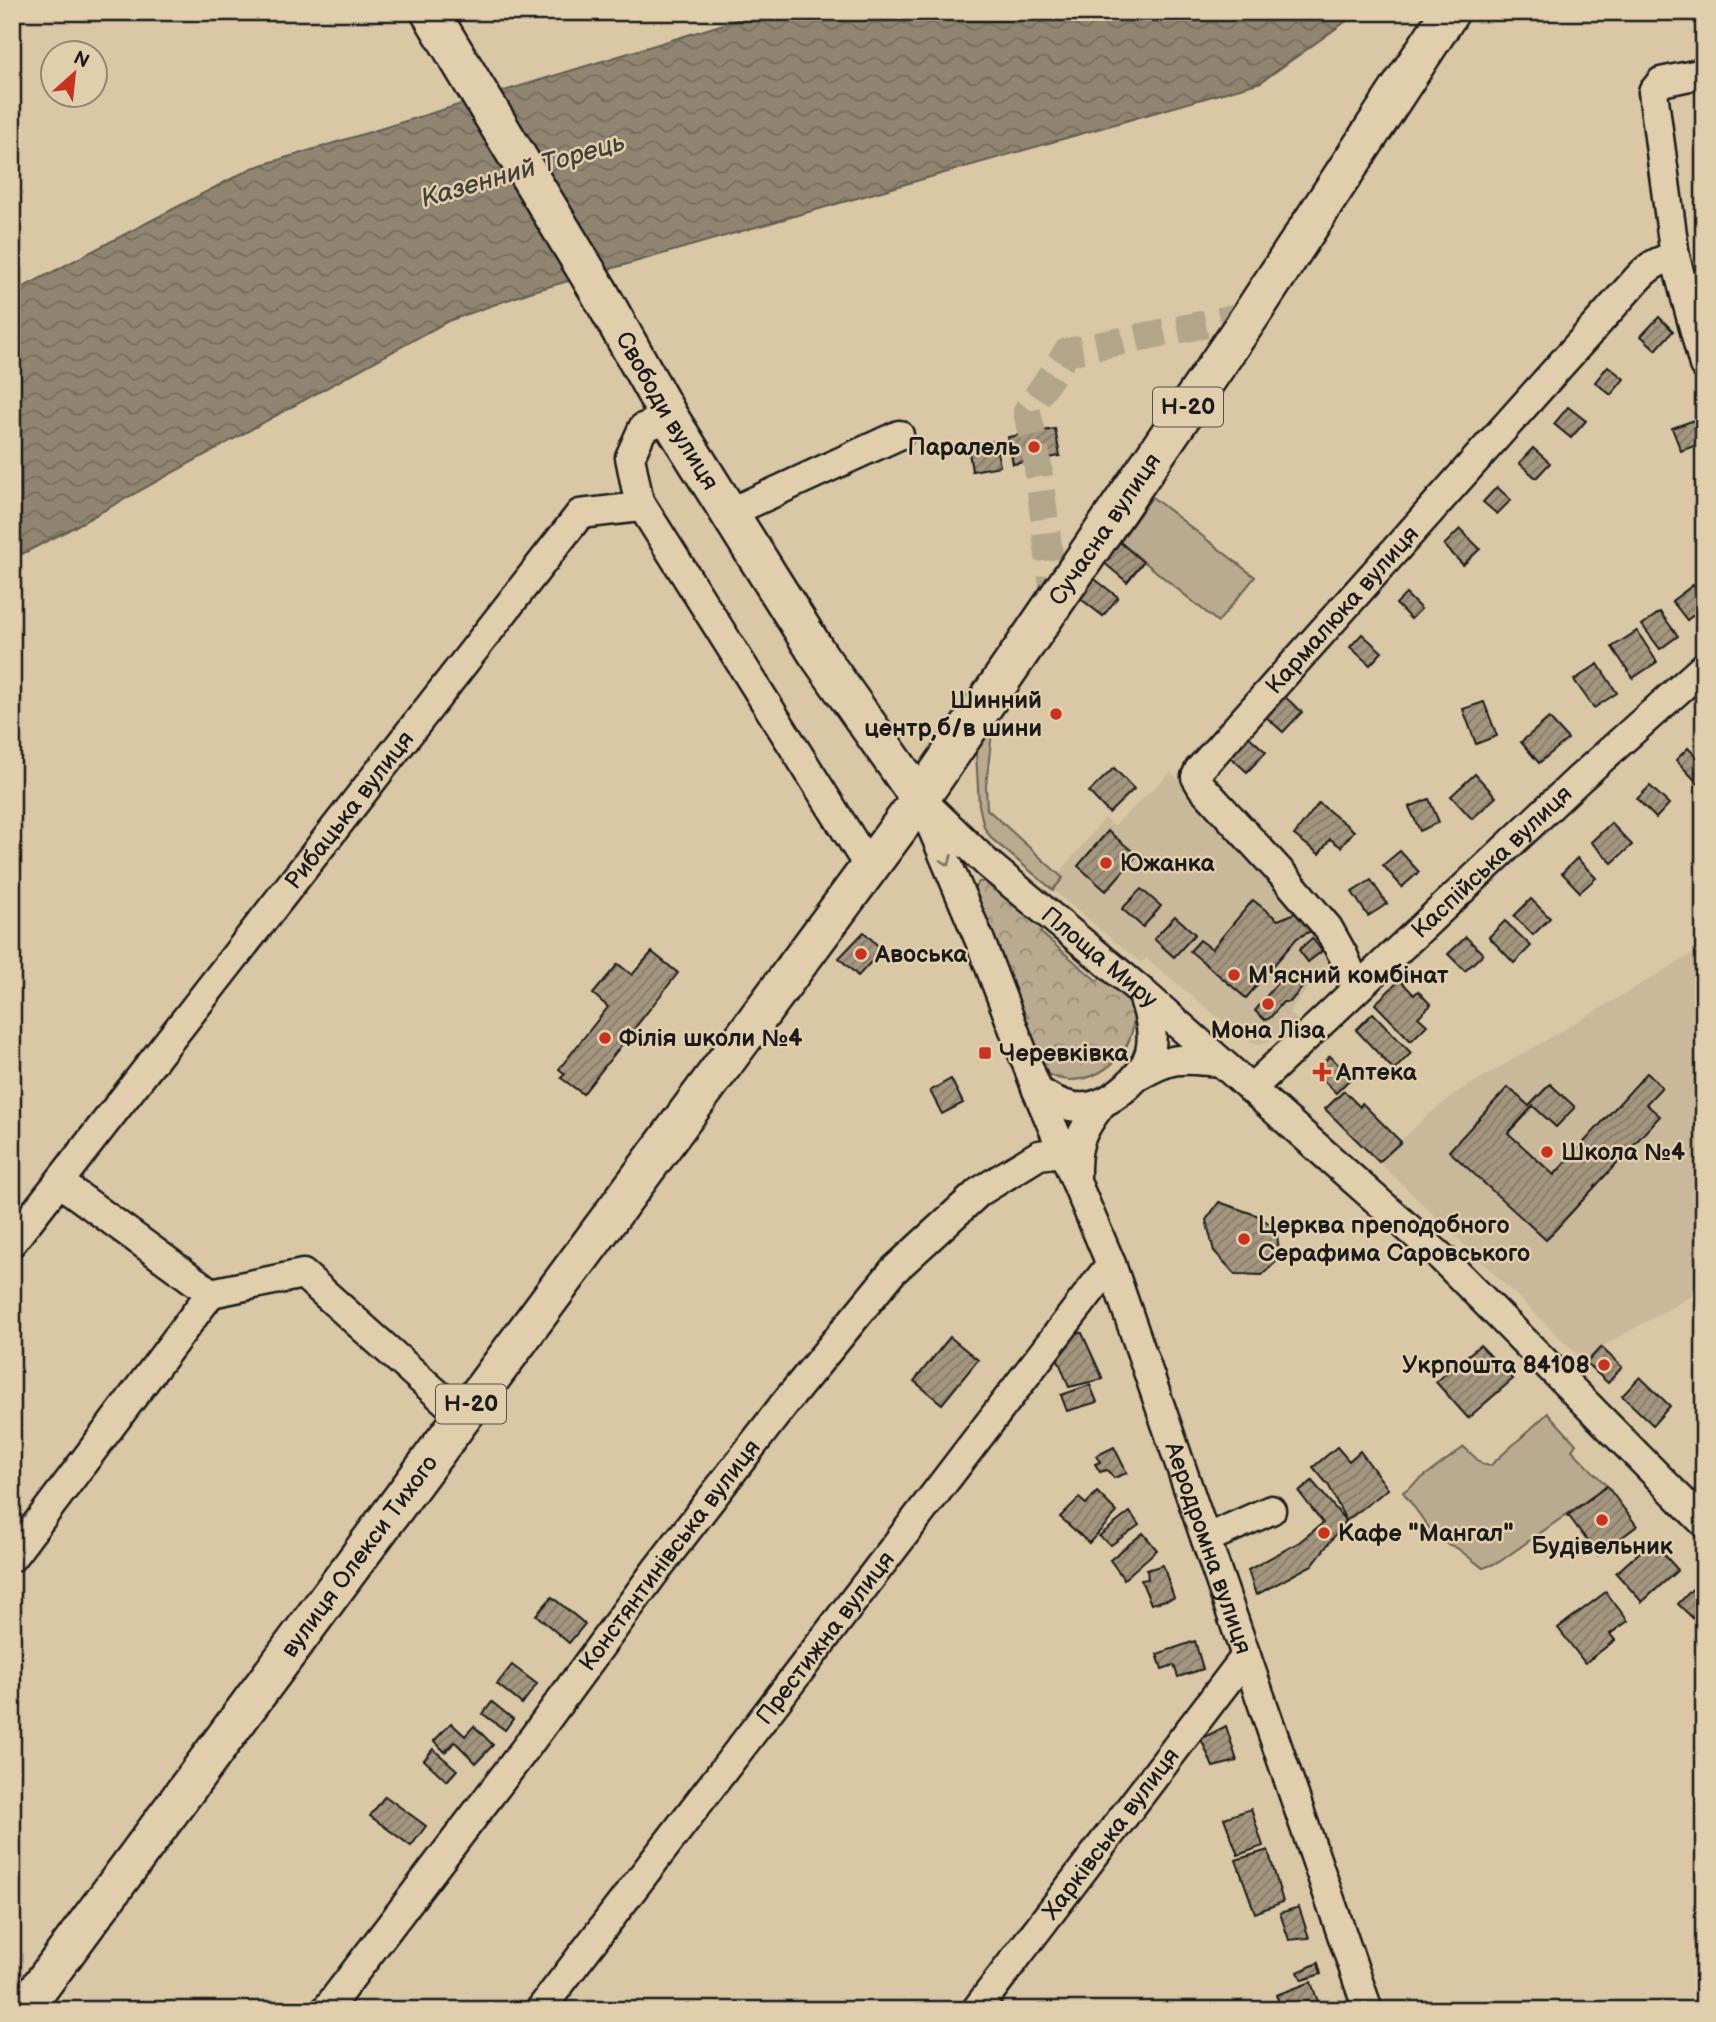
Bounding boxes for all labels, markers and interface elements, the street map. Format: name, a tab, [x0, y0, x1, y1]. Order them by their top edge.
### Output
north arrow	[38, 38, 108, 108]
text: N	[69, 47, 93, 74]
water label: Казенний Торець	[417, 127, 629, 215]
street label: Свободи вулиця	[610, 326, 725, 495]
road number: Н-20	[1153, 388, 1223, 426]
place label: Паралель	[907, 433, 1021, 462]
marker: Паралель	[1026, 439, 1042, 455]
street label: Сучасна вулиця	[1042, 447, 1167, 611]
street label: Кармалюка вулиця	[1259, 519, 1425, 700]
place label: Шинний центр,б/в шини	[864, 686, 1042, 743]
marker: Шинний центр,б/в шини	[1048, 706, 1064, 722]
street label: Рибацька вулиця	[278, 725, 420, 895]
street label: Каспійська вулиця	[1405, 779, 1578, 944]
place label: Южанка	[1120, 849, 1215, 878]
one-way arrow	[939, 854, 953, 866]
marker: Южанка	[1098, 855, 1114, 871]
street label: Площа Миру	[1036, 900, 1164, 1014]
place label: Авоська	[874, 940, 968, 969]
marker: Авоська	[853, 946, 869, 962]
place label: М'ясний комбінат	[1248, 961, 1449, 990]
marker: М'ясний комбінат	[1226, 967, 1242, 983]
marker: Мона Ліза	[1260, 996, 1276, 1012]
place label: Мона Ліза	[1211, 1016, 1326, 1045]
place label: Філія школи №4	[619, 1024, 802, 1053]
marker: Філія школи №4	[597, 1030, 613, 1046]
place label: Черевківка	[999, 1039, 1129, 1068]
marker: Черевківка	[977, 1045, 993, 1061]
place label: Аптека	[1335, 1058, 1418, 1087]
marker: Аптека	[1314, 1064, 1330, 1080]
place label: Школа №4	[1561, 1138, 1685, 1167]
marker: Школа №4	[1539, 1144, 1555, 1160]
place label: Церква преподобного Серафима Саровського	[1258, 1211, 1530, 1268]
marker: Церква преподобного Серафима Саровського	[1236, 1231, 1252, 1247]
place label: Укрпошта 84108	[1402, 1351, 1590, 1380]
marker: Укрпошта 84108	[1596, 1357, 1612, 1373]
road number: Н-20	[436, 1385, 506, 1424]
street label: Констянтинівська вулиця	[573, 1433, 766, 1677]
street label: Аеродромна вулиця	[1159, 1437, 1259, 1658]
street label: вулиця Олекси Тихого	[275, 1449, 444, 1663]
marker: Будівельник	[1594, 1512, 1610, 1528]
place label: Кафе "Мангал"	[1338, 1519, 1514, 1548]
marker: Кафе "Мангал"	[1316, 1525, 1332, 1541]
place label: Будівельник	[1531, 1532, 1674, 1561]
street label: Престижна вулиця	[750, 1545, 901, 1730]
street label: Харківська вулиця	[1036, 1742, 1185, 1925]

